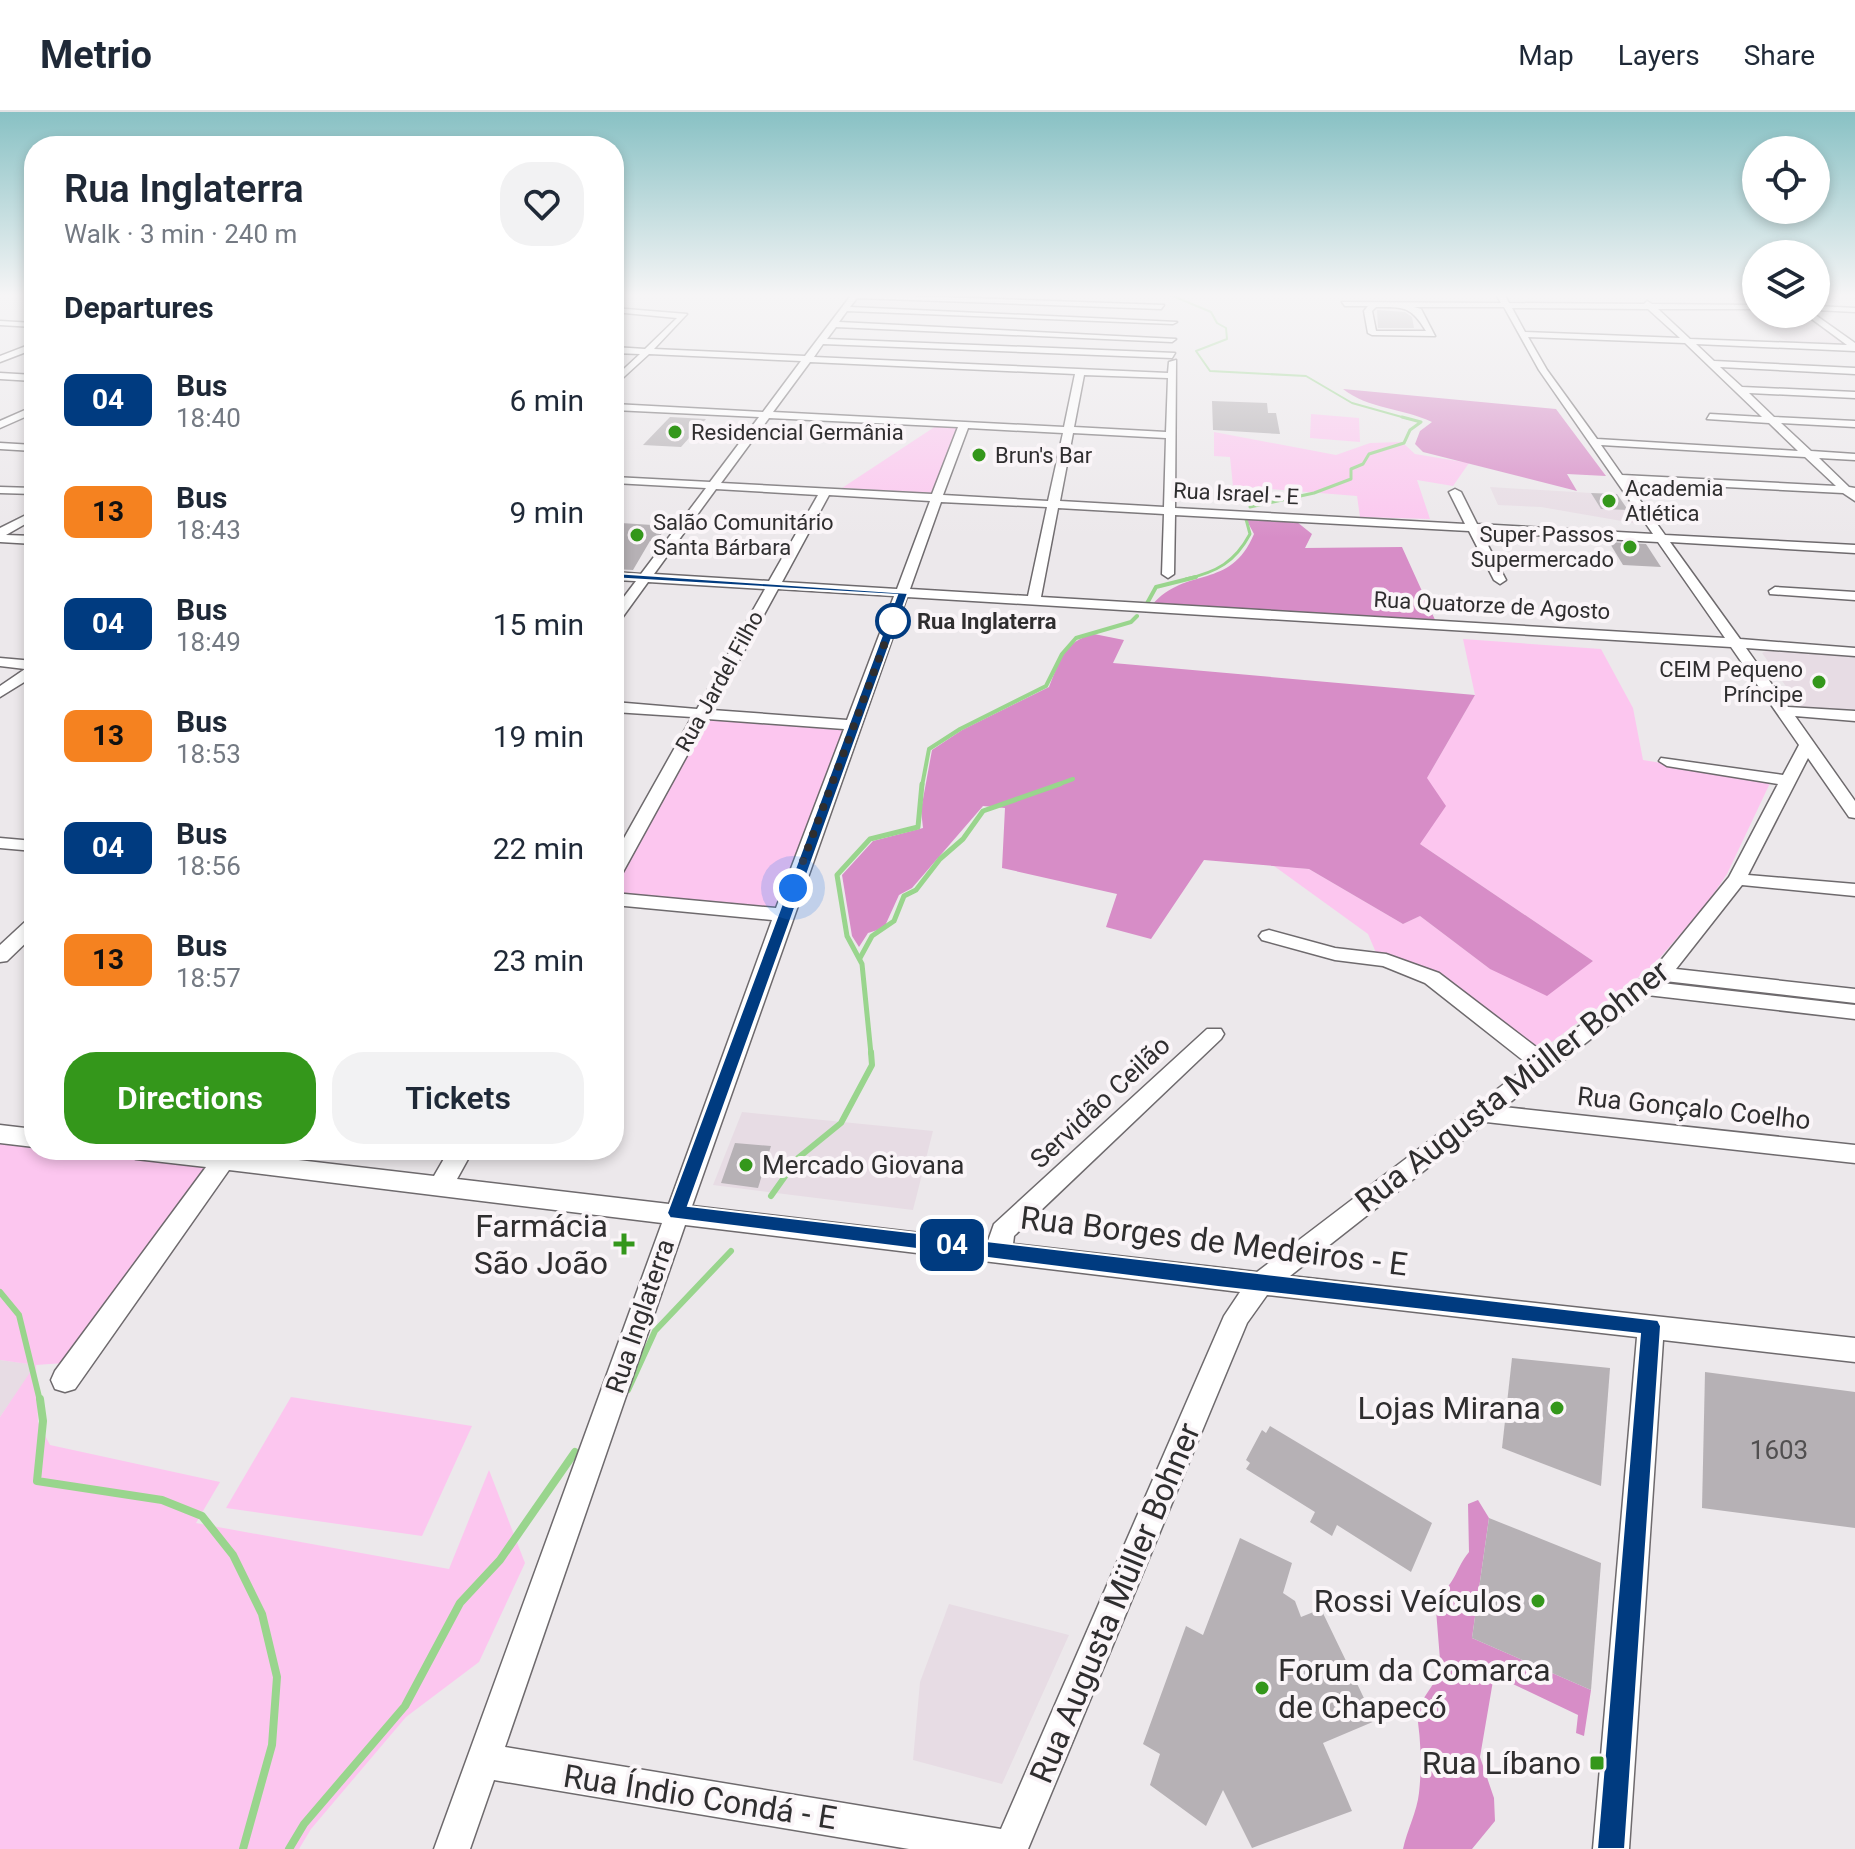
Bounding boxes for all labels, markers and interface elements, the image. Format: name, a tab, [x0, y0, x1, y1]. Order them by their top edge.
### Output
text: Metrio	[40, 33, 152, 77]
text: Map	[1518, 39, 1574, 72]
text: Layers	[1618, 39, 1700, 72]
text: Share	[1744, 39, 1815, 72]
map controls	[1742, 136, 1830, 328]
button: locate	[1742, 136, 1830, 224]
button: heart	[500, 162, 584, 246]
text: Rua Inglaterra	[64, 167, 304, 211]
text: Walk · 3 min · 240 m	[64, 219, 297, 249]
button: layers	[1742, 240, 1830, 328]
text: Departures	[64, 290, 214, 325]
text: Bus	[176, 368, 227, 403]
text: 04	[92, 383, 124, 416]
text: 6 min	[510, 383, 584, 418]
text: 18:40	[176, 403, 241, 433]
place label: Residencial Germânia	[691, 420, 904, 445]
marker: Residencial Germânia	[666, 423, 684, 441]
place label: Brun's Bar	[995, 443, 1093, 468]
marker: Brun's Bar	[970, 446, 988, 464]
place label: Academia Atlética	[1625, 476, 1724, 526]
street label: Rua Israel - E	[1172, 478, 1300, 509]
text: Bus	[176, 480, 227, 515]
marker: Academia Atlética	[1600, 492, 1618, 510]
text: 13	[92, 495, 124, 528]
text: 9 min	[510, 495, 584, 530]
place label: Salão Comunitário Santa Bárbara	[653, 510, 834, 560]
text: 18:43	[176, 515, 241, 545]
place label: Super Passos Supermercado	[1471, 522, 1614, 572]
marker: Salão Comunitário Santa Bárbara	[628, 526, 646, 544]
marker: Super Passos Supermercado	[1621, 538, 1639, 556]
street label: Rua Quatorze de Agosto	[1373, 587, 1611, 624]
text: Bus	[176, 592, 227, 627]
marker: Rua Inglaterra	[876, 604, 910, 638]
text: 04	[92, 607, 124, 640]
text: 15 min	[493, 607, 584, 642]
street label: Rua Jardel Filho	[670, 607, 768, 756]
place label: Rua Inglaterra	[917, 609, 1057, 634]
text: 18:49	[176, 627, 241, 657]
place label: CEIM Pequeno Príncipe	[1659, 657, 1803, 707]
marker: CEIM Pequeno Príncipe	[1810, 673, 1828, 691]
text: Bus	[176, 704, 227, 739]
text: 13	[92, 719, 124, 752]
text: 19 min	[493, 719, 584, 754]
text: 18:53	[176, 739, 241, 769]
text: Bus	[176, 816, 227, 851]
text: 04	[92, 831, 124, 864]
text: 22 min	[493, 831, 584, 866]
text: 18:56	[176, 851, 241, 881]
your location	[773, 868, 813, 908]
text: Bus	[176, 928, 227, 963]
text: 13	[92, 943, 124, 976]
text: 23 min	[493, 943, 584, 978]
street label: Rua Augusta Müller Bohner	[1348, 952, 1676, 1220]
text: 18:57	[176, 963, 241, 993]
street label: Servidão Ceilão	[1024, 1030, 1176, 1174]
button: Directions	[64, 1052, 316, 1144]
button: Tickets	[332, 1052, 584, 1144]
street label: Rua Gonçalo Coelho	[1576, 1081, 1812, 1135]
place label: Mercado Giovana	[762, 1150, 964, 1180]
marker: Mercado Giovana	[737, 1156, 755, 1174]
street label: Rua Borges de Medeiros - E	[1018, 1198, 1410, 1284]
place label: Farmácia São João	[474, 1207, 608, 1282]
line badge: 04	[916, 1219, 988, 1271]
text: 04	[936, 1228, 968, 1261]
street label: Rua Inglaterra	[600, 1235, 680, 1397]
marker: Farmácia São João	[615, 1235, 633, 1253]
place label: Lojas Mirana	[1358, 1389, 1541, 1427]
marker: Lojas Mirana	[1548, 1399, 1566, 1417]
street label: Rua Augusta Müller Bohner	[1022, 1417, 1208, 1789]
house number: 1603	[1750, 1435, 1808, 1465]
place label: Rossi Veículos	[1314, 1582, 1522, 1620]
marker: Rossi Veículos	[1529, 1592, 1547, 1610]
place label: Forum da Comarca de Chapecó	[1278, 1651, 1551, 1726]
marker: Forum da Comarca de Chapecó	[1253, 1679, 1271, 1697]
place label: Rua Líbano	[1422, 1744, 1581, 1782]
marker: Rua Líbano	[1588, 1754, 1606, 1772]
street label: Rua Índio Condá - E	[561, 1757, 839, 1837]

